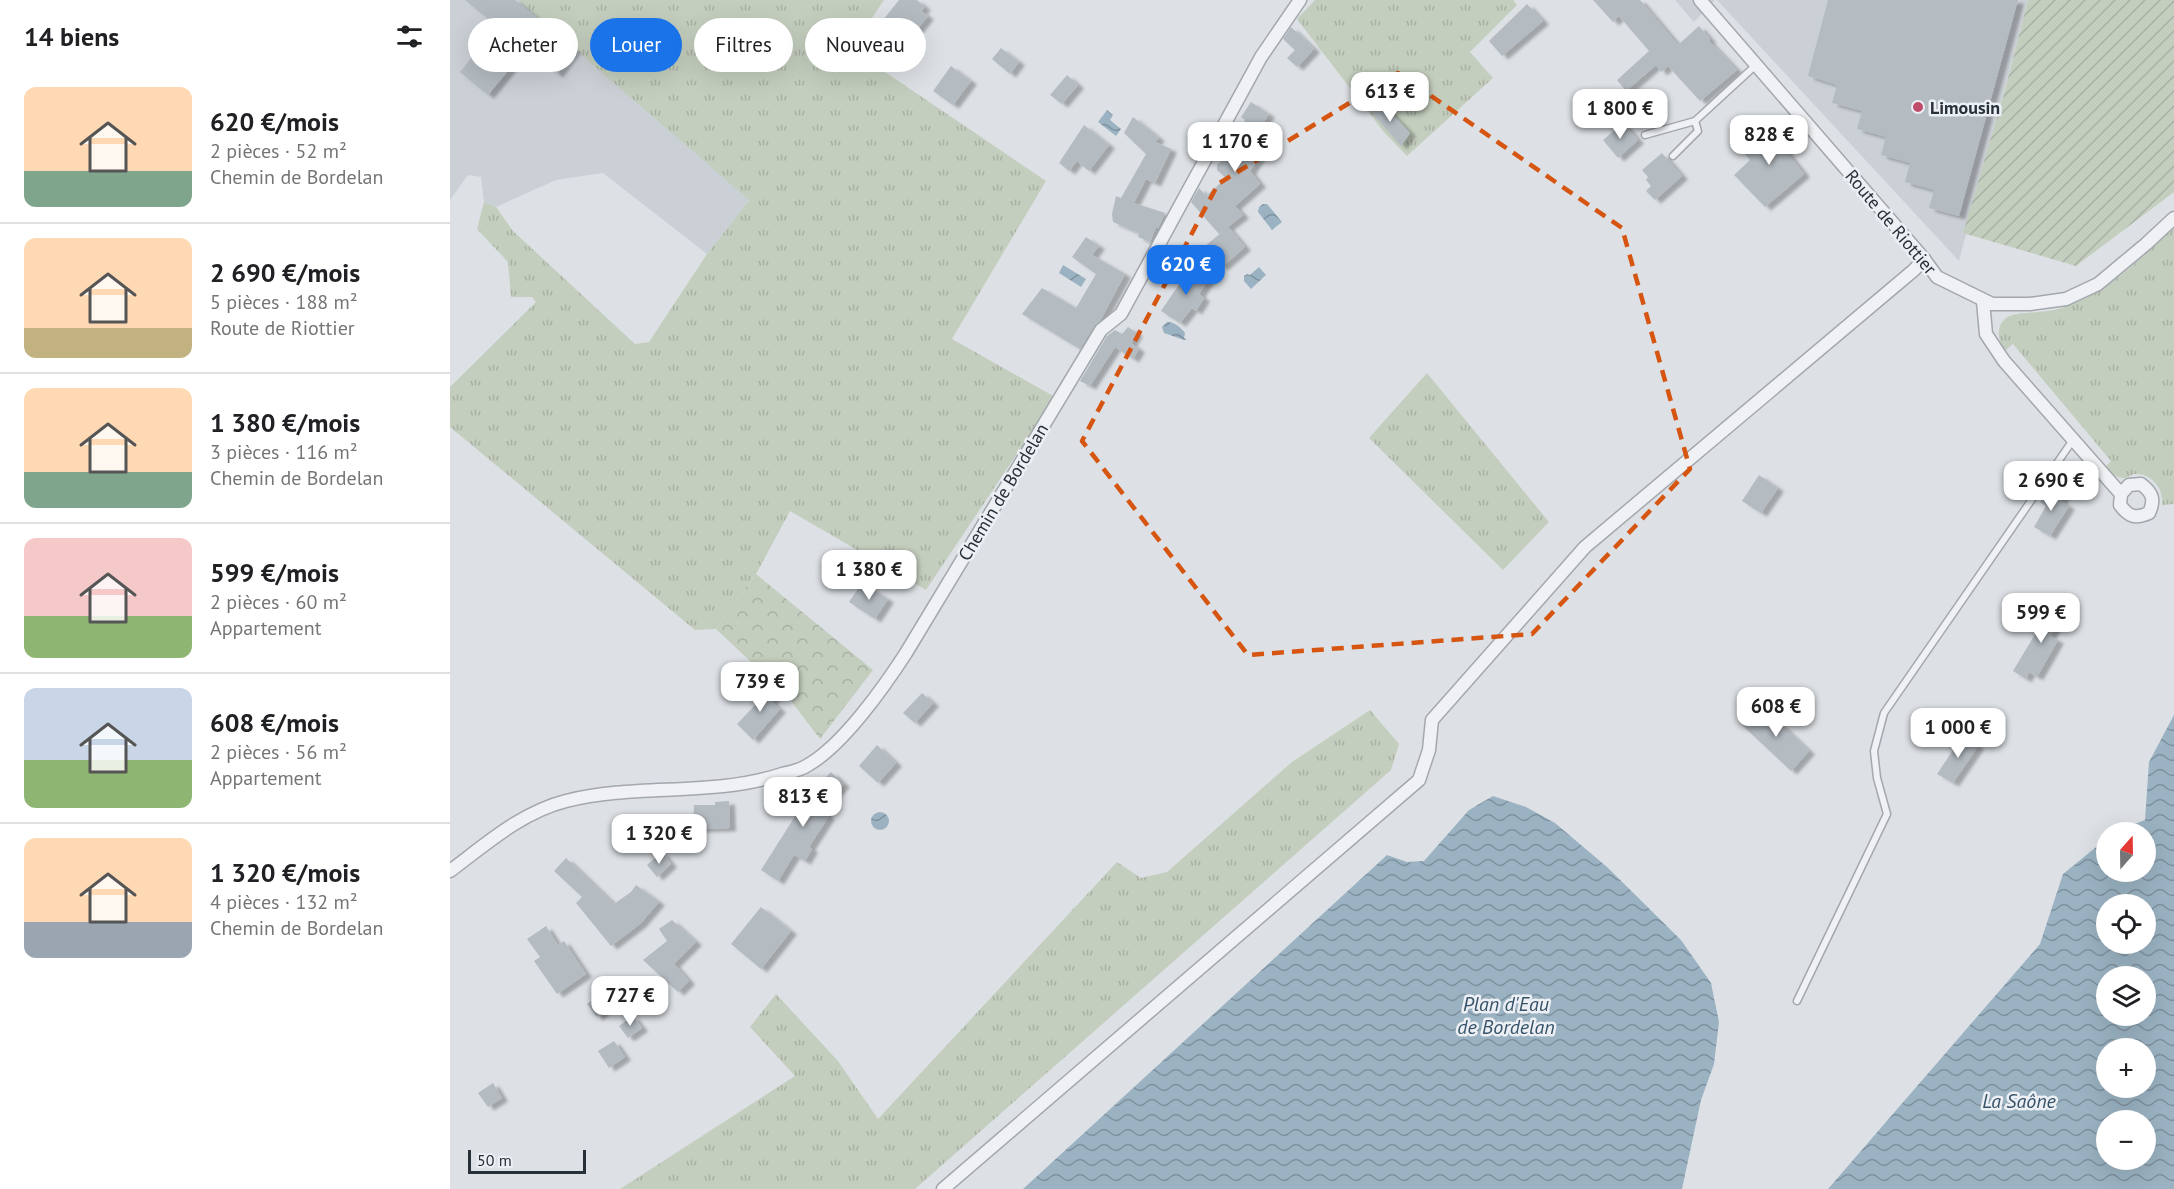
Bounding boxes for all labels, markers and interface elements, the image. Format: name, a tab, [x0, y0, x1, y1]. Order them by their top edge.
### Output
chip: Acheter	[468, 18, 578, 72]
chip: Louer	[590, 18, 682, 72]
chip: Filtres	[694, 18, 793, 72]
chip: Nouveau	[805, 18, 926, 72]
text: 14 biens	[24, 20, 119, 53]
icon: filters	[393, 20, 426, 53]
pin: 613 €	[1348, 72, 1432, 123]
text: 613 €	[1365, 78, 1415, 104]
pin: 1 800 €	[1565, 89, 1675, 140]
text: 1 800 €	[1587, 95, 1653, 121]
place label: Limousin	[1930, 96, 2000, 119]
marker: Limousin	[1911, 100, 1925, 114]
text: 620 €/mois	[210, 105, 339, 138]
icon: home	[72, 111, 144, 183]
pin: 828 €	[1727, 115, 1811, 166]
text: 828 €	[1744, 121, 1794, 147]
pin: 1 170 €	[1180, 122, 1290, 173]
text: 1 170 €	[1202, 128, 1268, 154]
text: 2 pièces · 52 m²	[210, 138, 347, 164]
text: Chemin de Bordelan	[210, 164, 383, 190]
street label: Route de Riottier	[1840, 165, 1942, 279]
pin: 620 €	[1144, 245, 1228, 296]
text: 620 €	[1161, 251, 1211, 277]
text: 2 690 €/mois	[210, 256, 360, 289]
icon: home	[72, 262, 144, 334]
text: 5 pièces · 188 m²	[210, 289, 358, 315]
text: Route de Riottier	[210, 315, 355, 341]
text: 1 380 €/mois	[210, 406, 360, 439]
icon: home	[72, 412, 144, 484]
street label: Chemin de Bordelan	[953, 419, 1053, 565]
text: 3 pièces · 116 m²	[210, 439, 358, 465]
pin: 2 690 €	[1996, 461, 2106, 512]
text: Chemin de Bordelan	[210, 465, 383, 491]
text: 2 690 €	[2018, 467, 2084, 493]
pin: 1 380 €	[814, 550, 924, 601]
text: 599 €/mois	[210, 556, 339, 589]
text: 1 380 €	[836, 556, 902, 582]
icon: home	[72, 562, 144, 634]
text: 2 pièces · 60 m²	[210, 589, 347, 615]
pin: 599 €	[1999, 593, 2083, 644]
text: 599 €	[2016, 599, 2066, 625]
text: Appartement	[210, 615, 322, 641]
pin: 739 €	[718, 662, 802, 713]
text: 739 €	[735, 668, 785, 694]
pin: 608 €	[1734, 687, 1818, 738]
text: 608 €	[1751, 693, 1801, 719]
text: 608 €/mois	[210, 706, 339, 739]
pin: 1 000 €	[1903, 708, 2013, 759]
icon: home	[72, 712, 144, 784]
text: 1 000 €	[1925, 714, 1991, 740]
text: 2 pièces · 56 m²	[210, 739, 347, 765]
text: Appartement	[210, 765, 322, 791]
pin: 813 €	[761, 777, 845, 828]
text: 813 €	[778, 783, 828, 809]
pin: 1 320 €	[604, 814, 714, 865]
text: 1 320 €	[626, 820, 692, 846]
north arrow	[2096, 822, 2156, 882]
map controls	[2096, 822, 2156, 1170]
text: 1 320 €/mois	[210, 856, 360, 889]
icon: home	[72, 862, 144, 934]
text: 4 pièces · 132 m²	[210, 889, 358, 915]
button: locate	[2096, 894, 2156, 954]
text: Chemin de Bordelan	[210, 915, 383, 941]
button: layers	[2096, 966, 2156, 1026]
pin: 727 €	[588, 976, 672, 1027]
text: 727 €	[605, 982, 655, 1008]
water label: Plan d'Eau de Bordelan	[1457, 991, 1555, 1040]
button: +	[2096, 1038, 2156, 1098]
water label: La Saône	[1982, 1088, 2057, 1114]
button: −	[2096, 1110, 2156, 1170]
scale bar	[468, 1147, 586, 1174]
text: 50 m	[477, 1150, 512, 1170]

